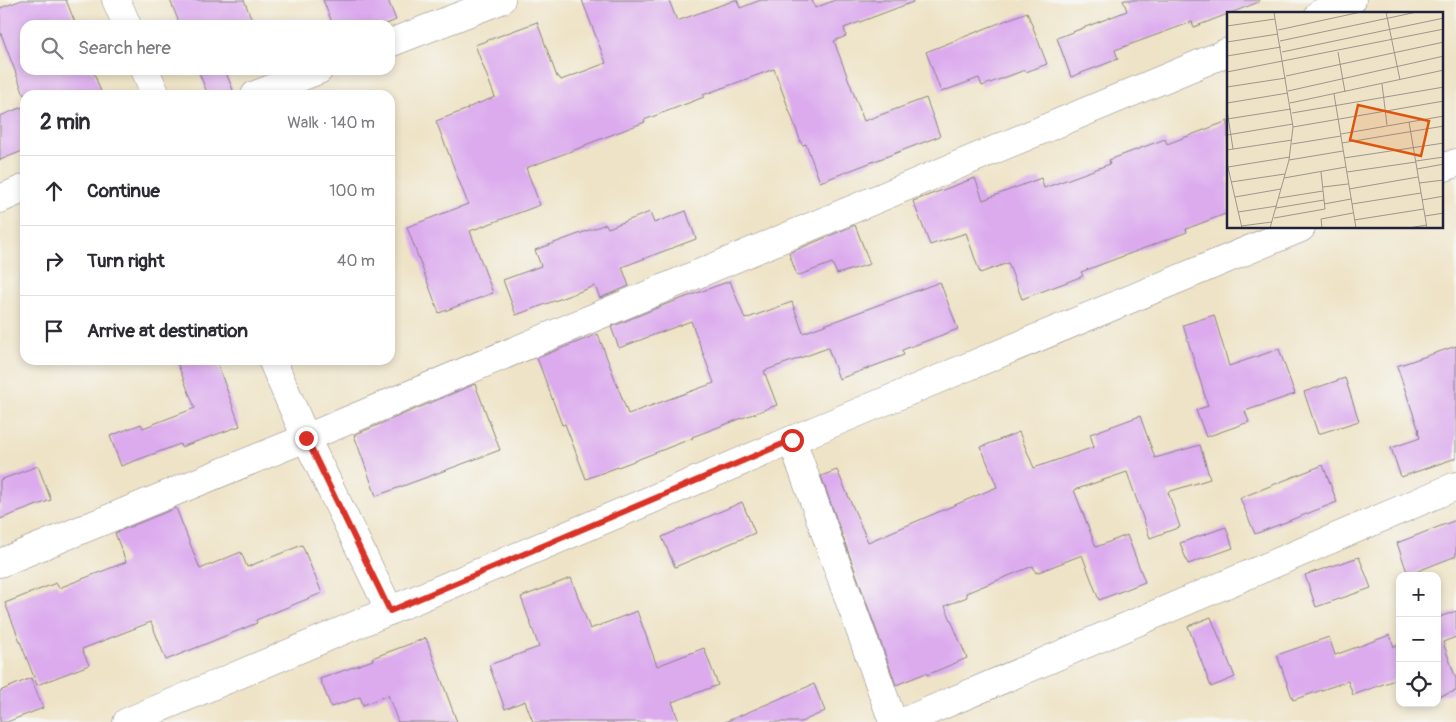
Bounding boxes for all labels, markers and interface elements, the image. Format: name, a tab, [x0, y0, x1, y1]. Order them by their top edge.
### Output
inset map	[1227, 12, 1444, 229]
search box	[20, 20, 395, 75]
icon: search	[38, 34, 66, 62]
text: Search here	[78, 36, 171, 60]
text: 2 min	[40, 109, 90, 136]
text: Walk · 140 m	[287, 113, 375, 133]
icon: ahead	[40, 177, 68, 205]
text: Continue	[87, 179, 160, 203]
text: 100 m	[329, 181, 375, 201]
icon: right	[40, 247, 68, 275]
text: Turn right	[87, 249, 165, 273]
text: 40 m	[337, 251, 375, 271]
icon: arrive	[40, 317, 68, 345]
text: Arrive at destination	[87, 319, 248, 343]
route end	[295, 427, 318, 450]
route start	[781, 429, 804, 452]
map controls	[1396, 572, 1441, 707]
button: +	[1396, 572, 1441, 617]
button: −	[1396, 617, 1441, 662]
button: locate	[1396, 662, 1441, 707]

